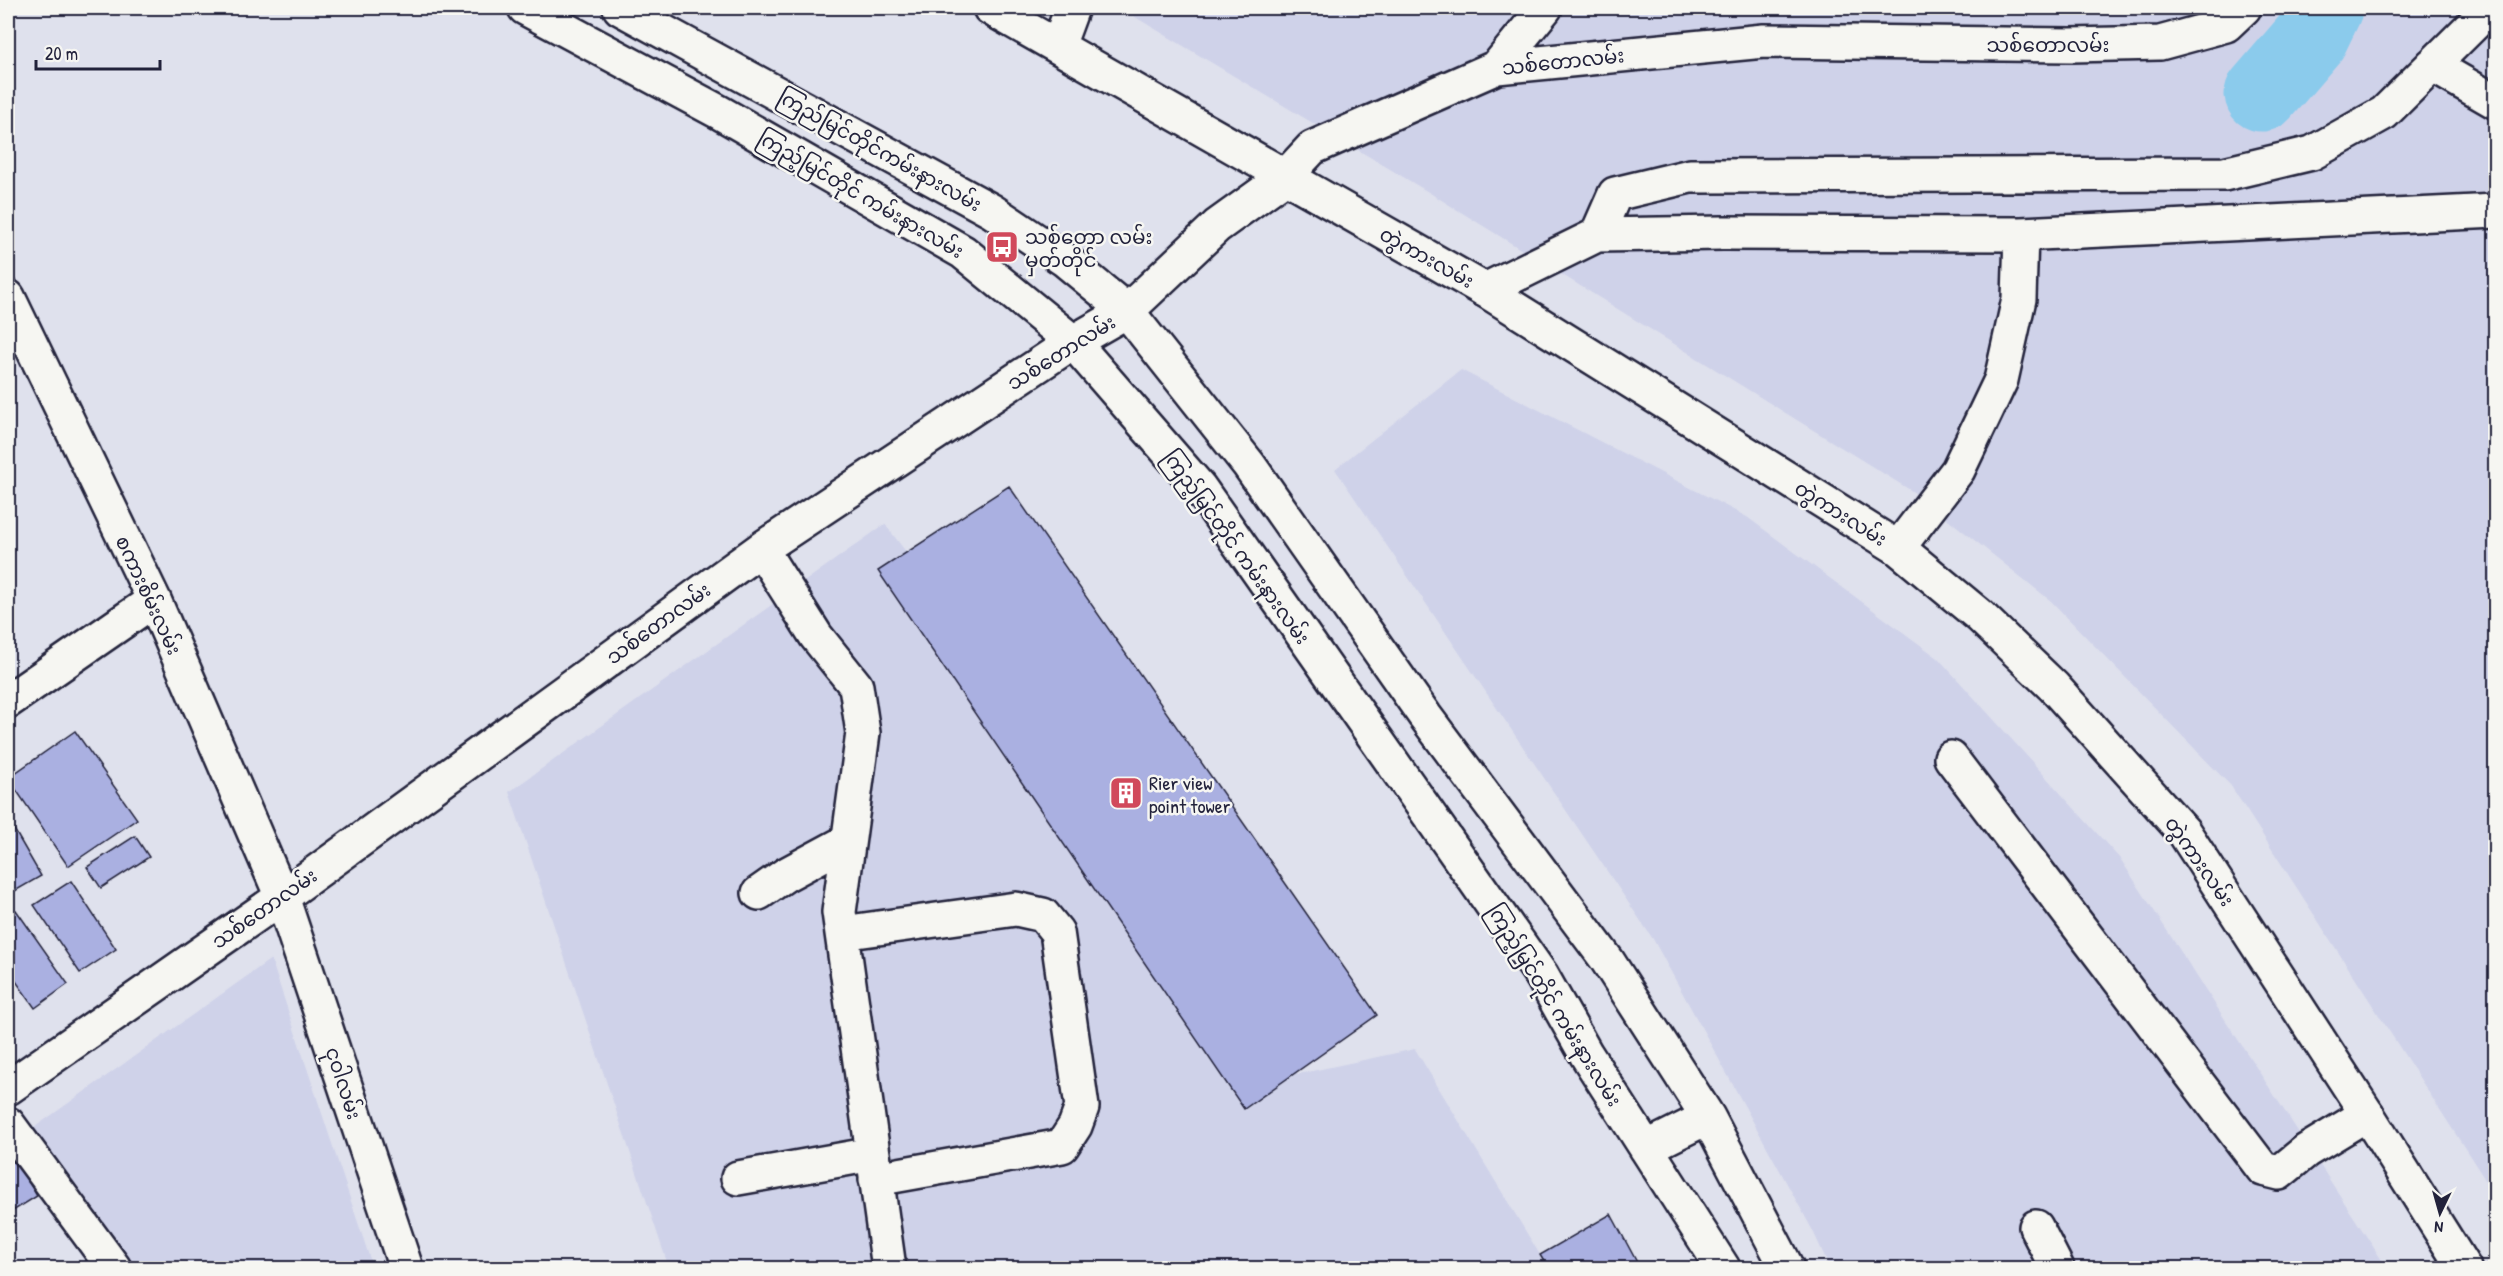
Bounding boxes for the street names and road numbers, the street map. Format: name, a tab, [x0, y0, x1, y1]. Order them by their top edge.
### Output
street label: သစ်တောလမ်း	[1987, 31, 2109, 58]
street label: သစ်တောလမ်း	[1500, 41, 1626, 81]
street label: ကြည်မြင်တိုင်ကမ်းနားလမ်း	[771, 83, 987, 221]
street label: ကြည့်မြင်တိုင် ကမ်းနားလမ်း	[751, 124, 969, 268]
street label: တွဲကားလမ်း	[1374, 220, 1479, 297]
street label: သစ်တောလမ်း	[1002, 308, 1120, 396]
street label: ကြည့်မြင်တိုင် ကမ်းနားလမ်း	[1154, 445, 1317, 652]
street label: တွဲကားလမ်း	[1788, 474, 1892, 555]
street label: စကားစိမ်းလမ်း	[110, 531, 188, 659]
street label: သစ်တောလမ်း	[600, 576, 716, 670]
street label: တွဲကားလမ်း	[2157, 811, 2241, 913]
street label: သစ်တောလမ်း	[206, 862, 322, 954]
street label: ကြည့်မြင်တိုင် ကမ်းနားလမ်း	[1478, 899, 1628, 1113]
street label: ငုဝါလမ်း	[316, 1043, 368, 1124]

